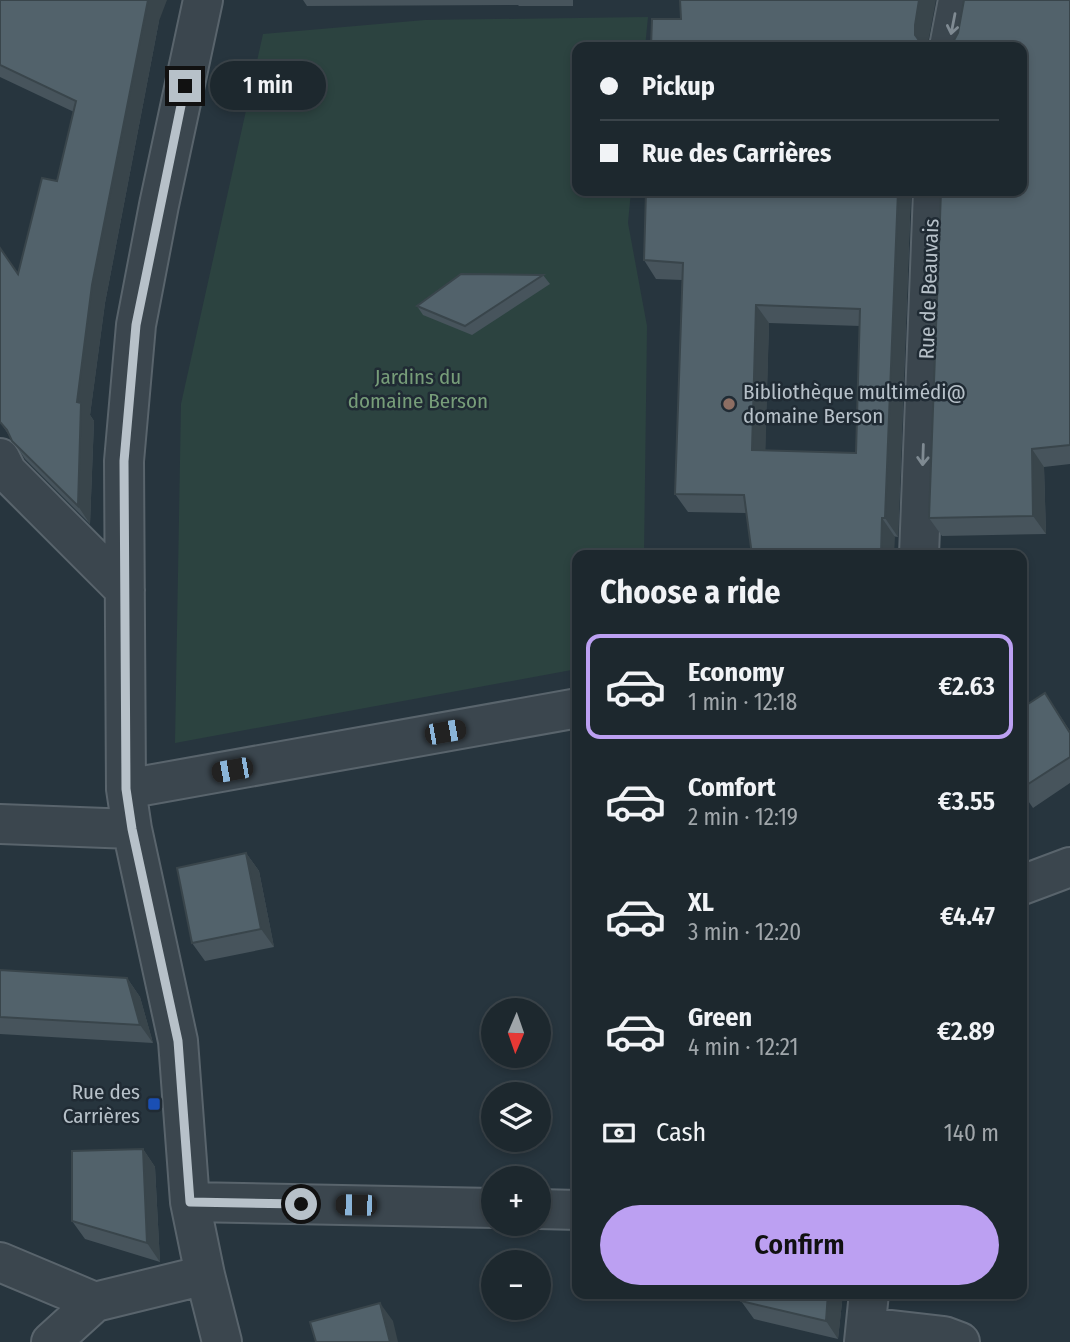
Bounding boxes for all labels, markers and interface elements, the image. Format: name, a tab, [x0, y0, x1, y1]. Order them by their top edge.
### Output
one-way arrow	[946, 12, 959, 35]
callout: 1 min	[210, 62, 325, 110]
route end	[169, 70, 201, 102]
text: 1 min	[243, 71, 293, 99]
text: Pickup	[642, 71, 715, 102]
text: Rue des Carrières	[642, 138, 831, 169]
street label: Rue de Beauvais	[914, 218, 944, 360]
park label: Jardins du domaine Berson	[348, 364, 488, 414]
place label: Bibliothèque multimédi@ domaine Berson	[743, 379, 966, 429]
marker: Bibliothèque multimédi@ domaine Berson	[721, 396, 737, 412]
one-way arrow	[917, 443, 930, 466]
text: Choose a ride	[600, 573, 781, 611]
icon: car	[604, 655, 667, 718]
text: Economy	[688, 657, 784, 688]
text: €2.63	[938, 671, 995, 702]
text: 1 min · 12:18	[688, 688, 797, 716]
car	[423, 718, 468, 746]
car	[210, 756, 255, 784]
icon: car	[604, 770, 667, 833]
text: Comfort	[688, 772, 776, 803]
text: €3.55	[938, 786, 995, 817]
text: 2 min · 12:19	[688, 803, 798, 831]
icon: car	[604, 885, 667, 948]
text: XL	[688, 887, 714, 918]
text: €4.47	[940, 901, 995, 932]
text: 3 min · 12:20	[688, 918, 801, 946]
north arrow	[481, 998, 551, 1068]
map controls	[481, 998, 551, 1320]
icon: car	[604, 1000, 667, 1063]
text: Green	[688, 1002, 752, 1033]
text: €2.89	[937, 1016, 995, 1047]
text: 4 min · 12:21	[688, 1033, 798, 1061]
place label: Rue des Carrières	[63, 1079, 140, 1129]
button: layers	[481, 1082, 551, 1152]
marker: Rue des Carrières	[146, 1096, 162, 1112]
icon: cash	[600, 1114, 638, 1152]
text: Cash	[656, 1117, 706, 1148]
text: 140 m	[944, 1119, 999, 1147]
button: +	[481, 1166, 551, 1236]
route start	[285, 1188, 317, 1220]
car	[335, 1194, 378, 1216]
button: Confirm	[600, 1205, 999, 1285]
button: −	[481, 1250, 551, 1320]

